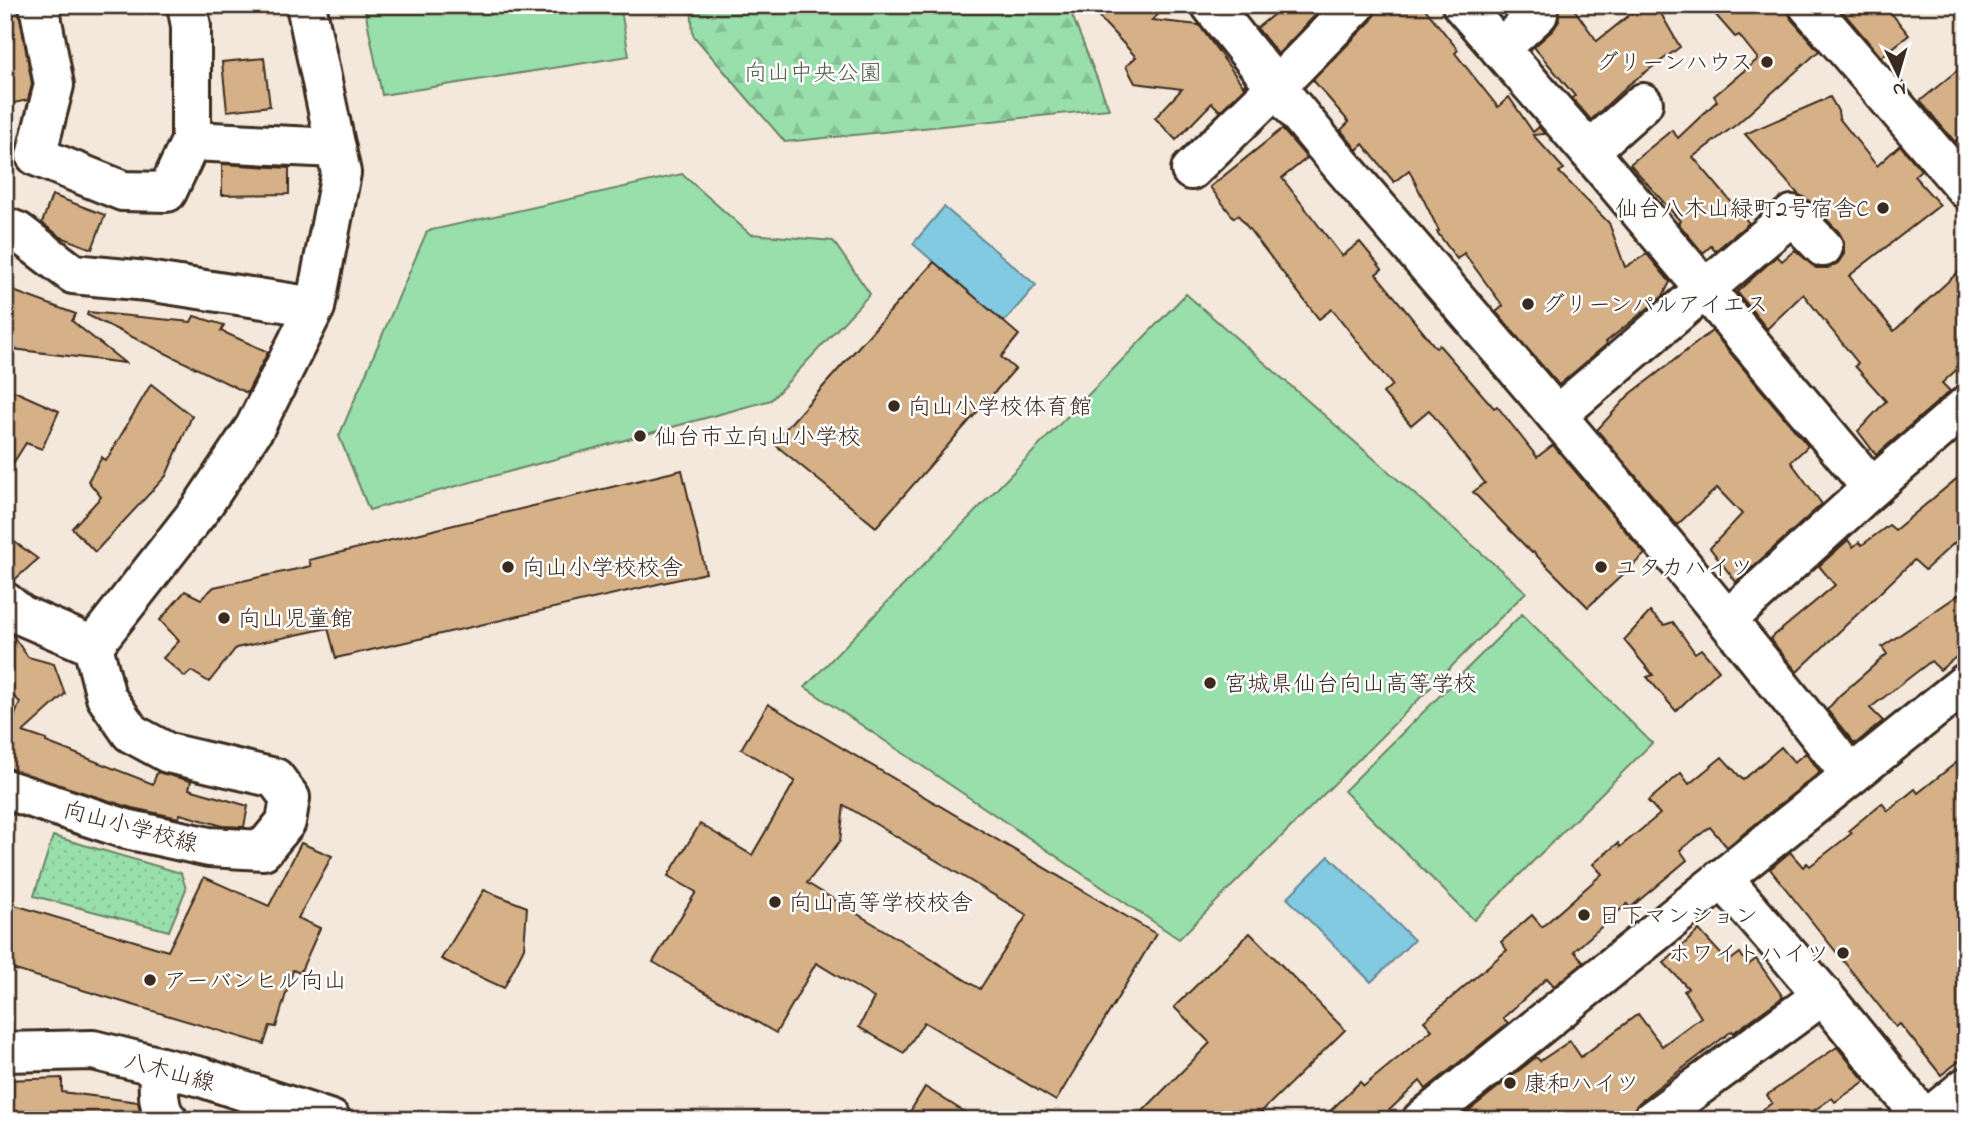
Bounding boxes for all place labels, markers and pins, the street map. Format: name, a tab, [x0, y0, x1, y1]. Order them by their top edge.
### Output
place label: グリーンハウス	[1596, 48, 1753, 81]
marker: グリーンハウス	[1759, 54, 1775, 70]
place label: 仙台八木山緑町2号宿舎C	[1615, 194, 1869, 227]
marker: 仙台八木山緑町2号宿舎C	[1875, 200, 1891, 216]
place label: グリーンパルアイエス	[1542, 290, 1768, 323]
marker: グリーンパルアイエス	[1520, 296, 1536, 312]
place label: 向山小学校体育館	[908, 392, 1092, 425]
marker: 向山小学校体育館	[886, 398, 902, 414]
place label: 仙台市立向山小学校	[654, 422, 861, 455]
marker: 仙台市立向山小学校	[632, 428, 648, 444]
place label: 向山小学校校舎	[522, 553, 683, 586]
place label: ユタカハイツ	[1615, 553, 1753, 586]
marker: 向山小学校校舎	[500, 559, 516, 575]
marker: ユタカハイツ	[1593, 559, 1609, 575]
place label: 向山児童館	[238, 604, 353, 637]
marker: 向山児童館	[216, 610, 232, 626]
place label: 宮城県仙台向山高等学校	[1224, 669, 1477, 702]
marker: 宮城県仙台向山高等学校	[1202, 675, 1218, 691]
place label: 向山高等学校校舎	[789, 888, 973, 921]
marker: 向山高等学校校舎	[767, 894, 783, 910]
place label: 日下マンション	[1598, 901, 1758, 934]
marker: 日下マンション	[1576, 907, 1592, 923]
place label: ホワイトハイツ	[1668, 939, 1829, 972]
marker: ホワイトハイツ	[1835, 945, 1851, 961]
place label: アーバンヒル向山	[164, 966, 347, 999]
marker: アーバンヒル向山	[142, 972, 158, 988]
place label: 康和ハイツ	[1524, 1069, 1639, 1102]
marker: 康和ハイツ	[1502, 1075, 1518, 1091]

